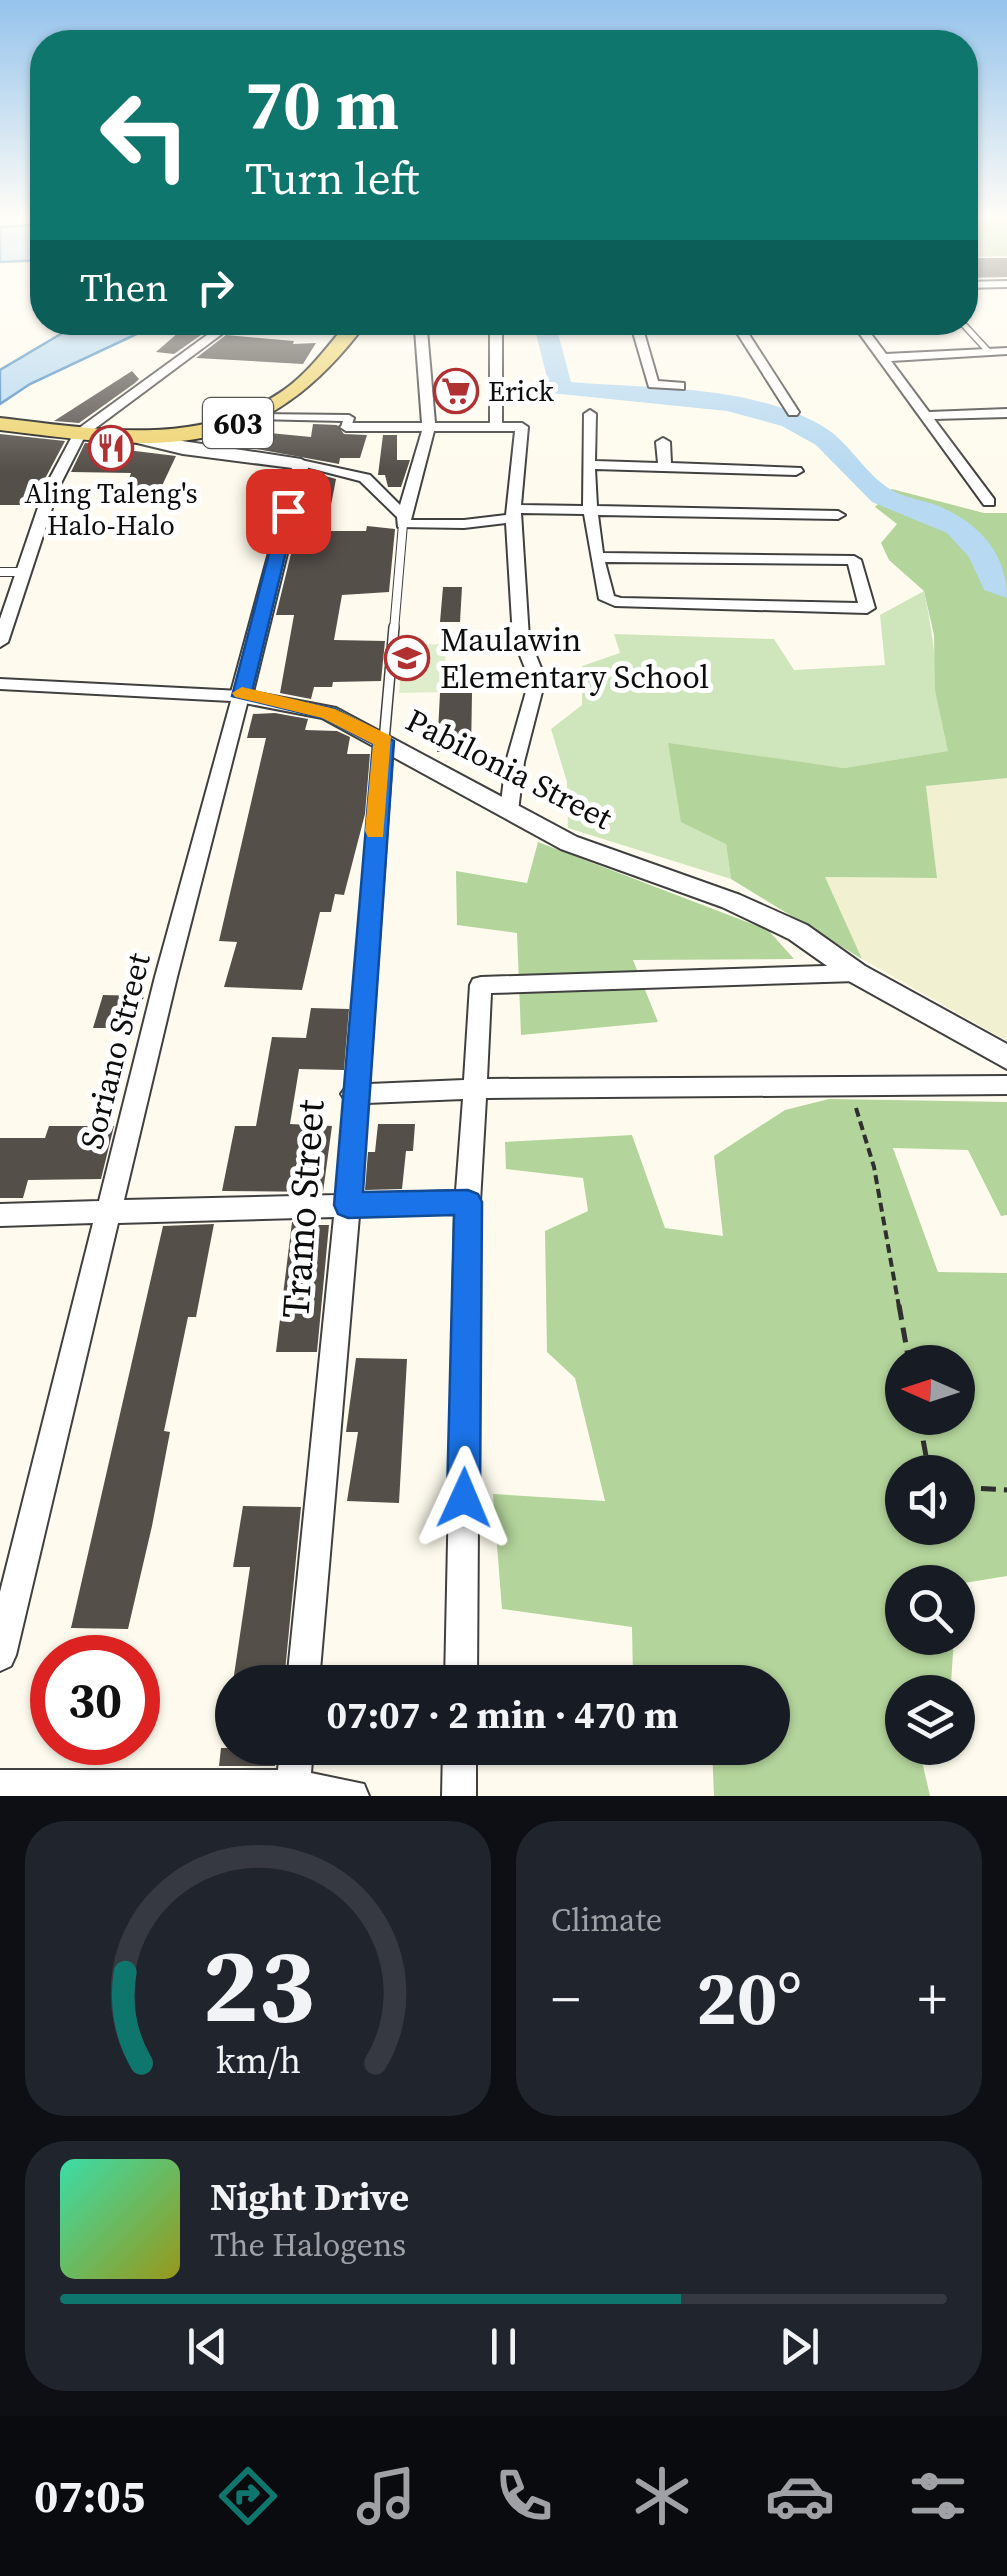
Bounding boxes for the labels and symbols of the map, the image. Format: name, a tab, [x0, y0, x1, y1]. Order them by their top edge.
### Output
supermarket icon: Erick	[433, 368, 479, 414]
place label: Erick	[488, 372, 554, 410]
road number: 603	[203, 398, 273, 448]
restaurant icon: Aling Taleng's Halo-Halo	[88, 425, 134, 471]
pin	[246, 469, 331, 554]
place label: Aling Taleng's Halo-Halo	[24, 474, 198, 544]
place label: Maulawin Elementary School	[440, 618, 709, 699]
school or university icon: Maulawin Elementary School	[384, 635, 430, 681]
street label: Pabilonia Street	[398, 698, 620, 840]
street label: Soriano Street	[69, 948, 161, 1153]
street label: Tramo Street	[269, 1097, 337, 1320]
north arrow	[885, 1345, 975, 1435]
position arrow	[412, 1446, 516, 1550]
speed limit sign: 30	[30, 1635, 160, 1765]

